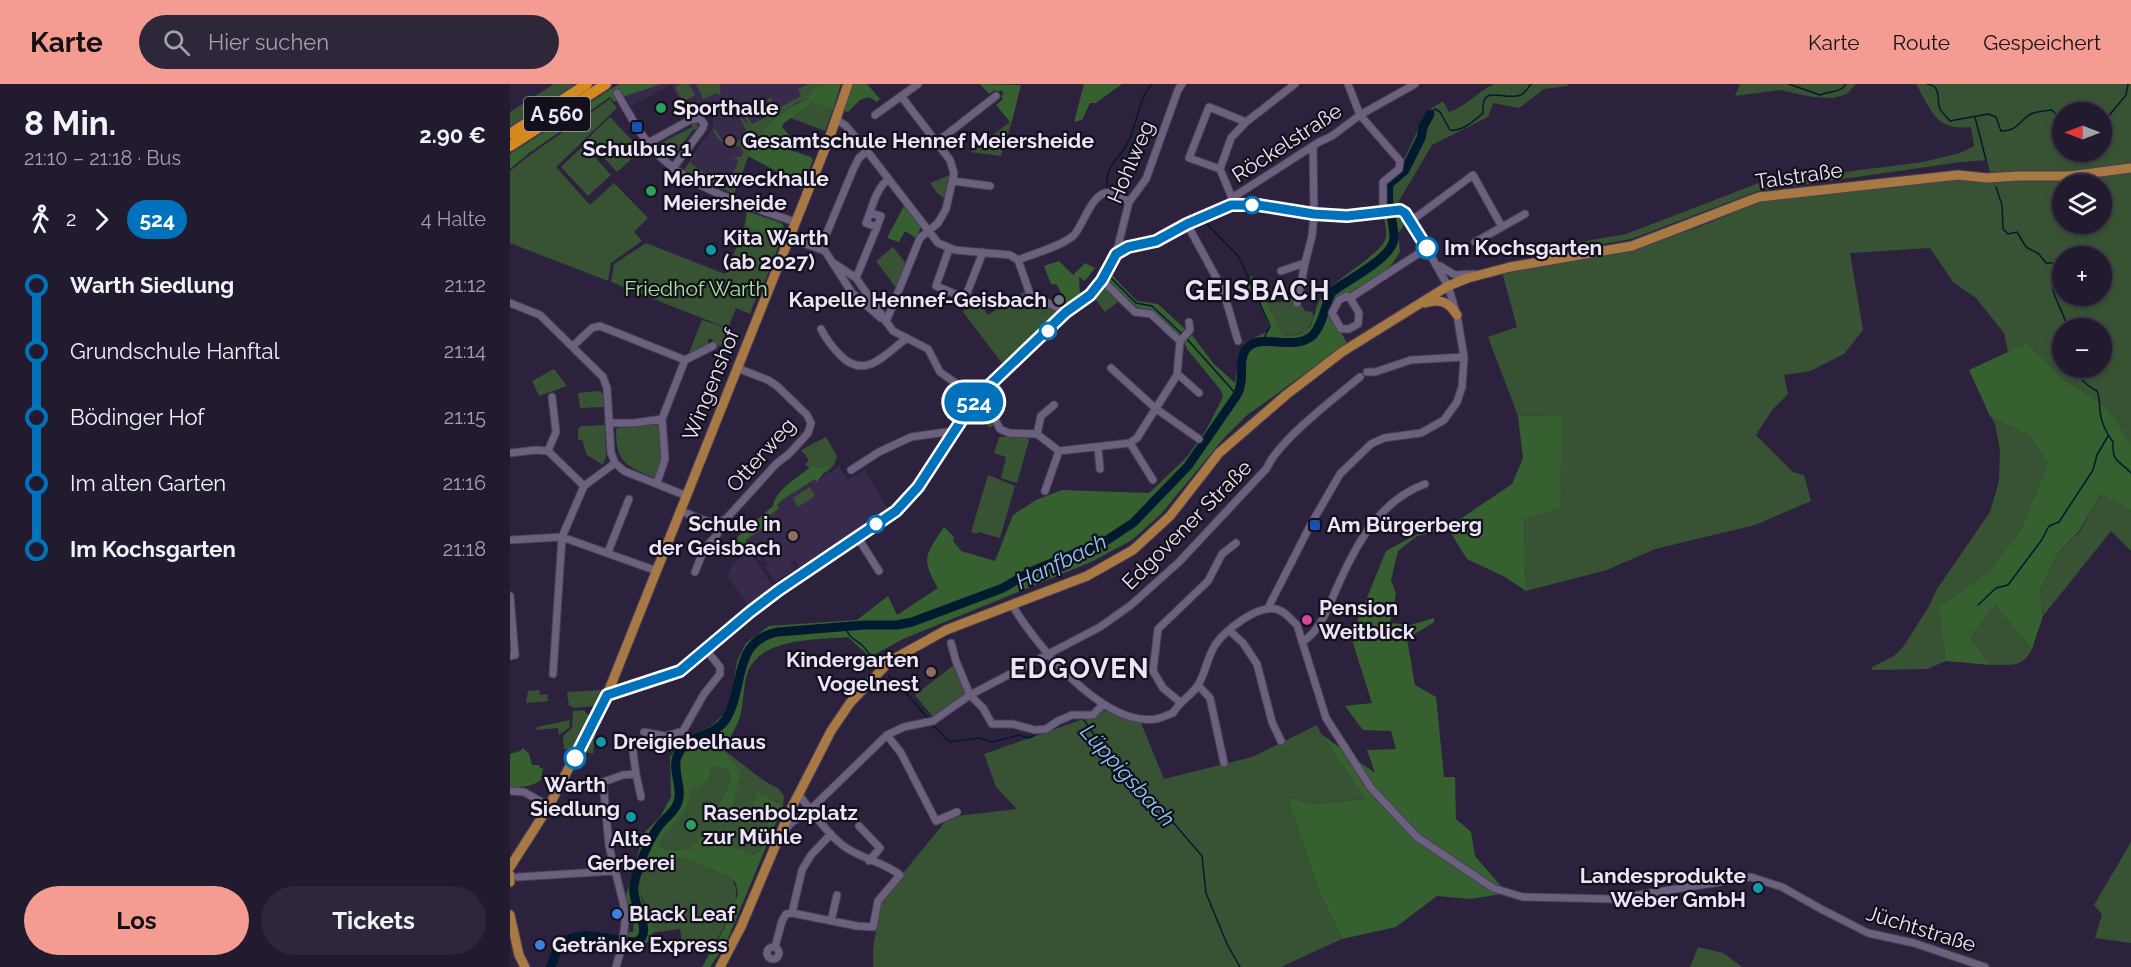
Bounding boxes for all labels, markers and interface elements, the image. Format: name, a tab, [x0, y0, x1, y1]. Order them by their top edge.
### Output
search box	[139, 15, 559, 69]
text: Karte	[30, 26, 103, 59]
icon: search	[160, 26, 193, 59]
text: Hier suchen	[208, 29, 329, 55]
text: Karte	[1808, 30, 1860, 55]
text: Route	[1893, 30, 1950, 55]
text: Gespeichert	[1983, 30, 2101, 55]
place label: Sporthalle	[673, 95, 779, 120]
road number: A 560	[524, 97, 590, 131]
street label: Röckelstraße	[1227, 98, 1346, 187]
marker: Sporthalle	[654, 101, 668, 115]
north arrow	[2052, 102, 2112, 162]
map controls	[2052, 102, 2112, 378]
text: 8 Min.	[24, 104, 116, 143]
street label: Hohlweg	[1102, 117, 1159, 207]
marker: Schulbus 1	[630, 120, 644, 134]
text: 2.90 €	[419, 122, 486, 148]
place label: Gesamtschule Hennef Meiersheide	[742, 128, 1094, 153]
marker: Gesamtschule Hennef Meiersheide	[723, 134, 737, 148]
place label: Schulbus 1	[582, 136, 692, 161]
text: 21:10 – 21:18 · Bus	[24, 146, 181, 170]
street label: Talstraße	[1754, 157, 1844, 194]
place label: Mehrzweckhalle Meiersheide	[663, 166, 829, 215]
button: layers	[2052, 174, 2112, 234]
marker: Mehrzweckhalle Meiersheide	[644, 184, 658, 198]
unlabelled marker	[1243, 196, 1261, 214]
icon: walk	[24, 203, 57, 236]
icon: forward	[85, 203, 118, 236]
text: 2	[66, 207, 76, 231]
text: 524	[139, 207, 175, 232]
text: 4 Halte	[421, 207, 486, 231]
place label: Kita Warth (ab 2027)	[723, 225, 829, 274]
place label: Im Kochsgarten	[1444, 235, 1602, 260]
marker: Im Kochsgarten	[1416, 237, 1438, 259]
marker: Kita Warth (ab 2027)	[704, 243, 718, 257]
button: +	[2052, 246, 2112, 306]
text: Warth Siedlung	[70, 272, 234, 298]
text: 21:12	[444, 273, 486, 297]
district label: GEISBACH	[1185, 275, 1331, 306]
park label: Friedhof Warth	[624, 276, 768, 301]
place label: Kapelle Hennef-Geisbach	[789, 287, 1047, 312]
marker: Kapelle Hennef-Geisbach	[1052, 293, 1066, 307]
button: −	[2052, 318, 2112, 378]
unlabelled marker	[1039, 322, 1057, 340]
street label: Wingenshof	[677, 324, 745, 444]
text: Grundschule Hanftal	[70, 338, 280, 364]
text: 21:14	[444, 339, 486, 363]
line badge: 524	[940, 382, 1008, 422]
text: 524	[956, 390, 992, 415]
text: Bödinger Hof	[70, 404, 205, 430]
text: 21:15	[444, 405, 486, 429]
street label: Otterweg	[721, 412, 800, 497]
street label: Edgovener Straße	[1117, 455, 1257, 595]
text: Im alten Garten	[70, 470, 226, 496]
text: 21:16	[443, 471, 486, 495]
place label: Schule in der Geisbach	[649, 511, 781, 560]
place label: Am Bürgerberg	[1327, 512, 1482, 537]
unlabelled marker	[867, 515, 885, 533]
marker: Am Bürgerberg	[1308, 518, 1322, 532]
water label: Hanfbach	[1011, 528, 1111, 594]
marker: Schule in der Geisbach	[786, 529, 800, 543]
text: Im Kochsgarten	[70, 536, 236, 562]
text: 21:18	[443, 537, 486, 561]
place label: Pension Weitblick	[1319, 595, 1415, 644]
marker: Pension Weitblick	[1300, 613, 1314, 627]
place label: Kindergarten Vogelnest	[786, 647, 919, 696]
district label: EDGOVEN	[1010, 653, 1150, 684]
marker: Kindergarten Vogelnest	[924, 665, 938, 679]
water label: Lüppigsbach	[1075, 718, 1181, 832]
place label: Dreigiebelhaus	[613, 729, 766, 754]
marker: Dreigiebelhaus	[594, 735, 608, 749]
marker: Warth Siedlung	[564, 747, 586, 769]
place label: Warth Siedlung	[530, 772, 620, 821]
place label: Rasenbolzplatz zur Mühle	[703, 800, 858, 849]
marker: Alte Gerberei	[624, 810, 638, 824]
marker: Rasenbolzplatz zur Mühle	[684, 818, 698, 832]
place label: Alte Gerberei	[587, 826, 675, 875]
place label: Landesprodukte Weber GmbH	[1580, 863, 1746, 912]
marker: Landesprodukte Weber GmbH	[1751, 881, 1765, 895]
button: Los	[24, 886, 249, 955]
button: Tickets	[261, 886, 486, 955]
street label: Jüchtstraße	[1863, 900, 1979, 957]
place label: Black Leaf	[629, 901, 736, 926]
marker: Black Leaf	[610, 907, 624, 921]
place label: Getränke Express	[552, 932, 728, 957]
marker: Getränke Express	[533, 938, 547, 952]

